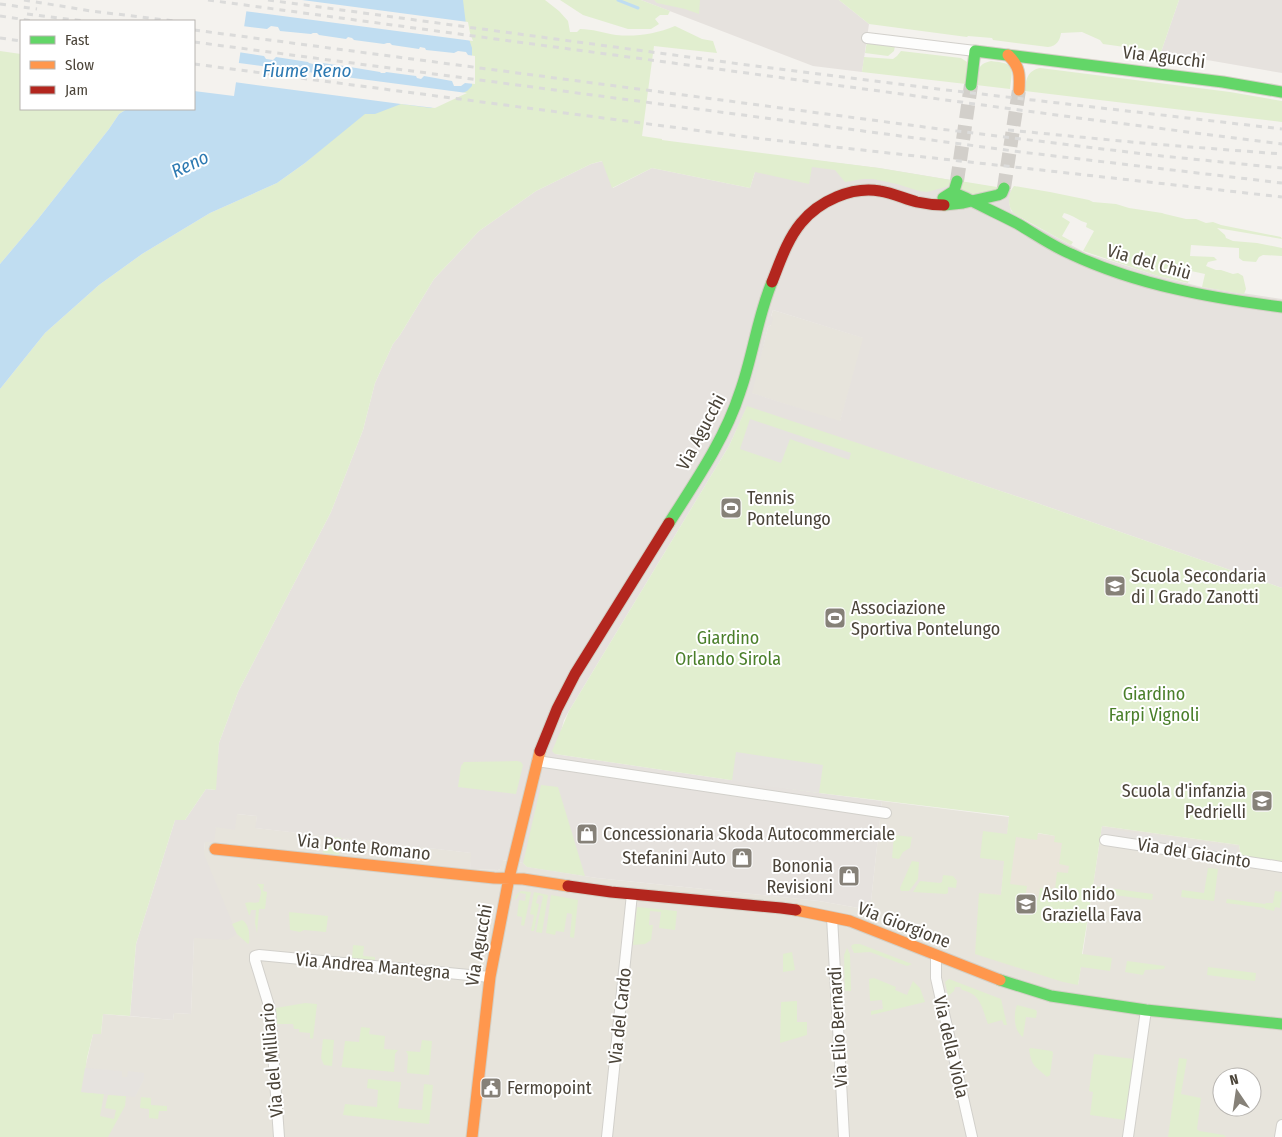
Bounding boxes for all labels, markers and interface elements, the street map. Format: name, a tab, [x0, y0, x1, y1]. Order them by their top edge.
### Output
legend	[20, 20, 195, 110]
text: Fast	[65, 31, 89, 49]
street label: Via Agucchi	[1121, 41, 1207, 73]
text: Slow	[65, 56, 94, 74]
water label: Fiume Reno	[262, 59, 352, 82]
text: Jam	[65, 81, 88, 99]
water label: Reno	[167, 145, 213, 183]
street label: Via del Chiù	[1104, 239, 1194, 285]
street label: Via Agucchi	[672, 390, 730, 474]
place label: Tennis Pontelungo	[747, 487, 831, 530]
sports icon: Tennis Pontelungo	[719, 496, 743, 520]
place label: Scuola Secondaria di I Grado Zanotti	[1131, 565, 1267, 608]
school or university icon: Scuola Secondaria di I Grado Zanotti	[1103, 574, 1127, 598]
place label: Associazione Sportiva Pontelungo	[851, 597, 1000, 640]
sports icon: Associazione Sportiva Pontelungo	[823, 606, 847, 630]
park label: Giardino Orlando Sirola	[675, 627, 781, 670]
park label: Giardino Farpi Vignoli	[1109, 683, 1199, 726]
place label: Scuola d'infanzia Pedrielli	[1122, 780, 1246, 823]
school or university icon: Scuola d'infanzia Pedrielli	[1250, 789, 1274, 813]
shop icon: Concessionaria Skoda Autocommerciale	[575, 822, 599, 846]
place label: Concessionaria Skoda Autocommerciale	[603, 823, 895, 845]
street label: Via Ponte Romano	[296, 829, 432, 865]
street label: Via del Giacinto	[1136, 833, 1252, 873]
shop icon: Stefanini Auto	[730, 846, 754, 870]
place label: Stefanini Auto	[622, 847, 726, 869]
place label: Bononia Revisioni	[766, 855, 833, 898]
shop icon: Bononia Revisioni	[837, 864, 861, 888]
place label: Asilo nido Graziella Fava	[1042, 883, 1142, 926]
school or university icon: Asilo nido Graziella Fava	[1014, 892, 1038, 916]
street label: Via Giorgione	[854, 897, 954, 953]
street label: Via Agucchi	[461, 902, 497, 988]
street label: Via Andrea Mantegna	[295, 948, 451, 984]
street label: Via Elio Bernardi	[824, 966, 852, 1088]
street label: Via del Cardo	[604, 967, 636, 1065]
street label: Via della Viola	[929, 994, 974, 1101]
street label: Via del Milliario	[256, 1002, 288, 1118]
north arrow	[1212, 1067, 1262, 1117]
text: N	[1228, 1071, 1240, 1089]
public building icon: Fermopoint	[479, 1076, 503, 1100]
place label: Fermopoint	[507, 1077, 592, 1099]

